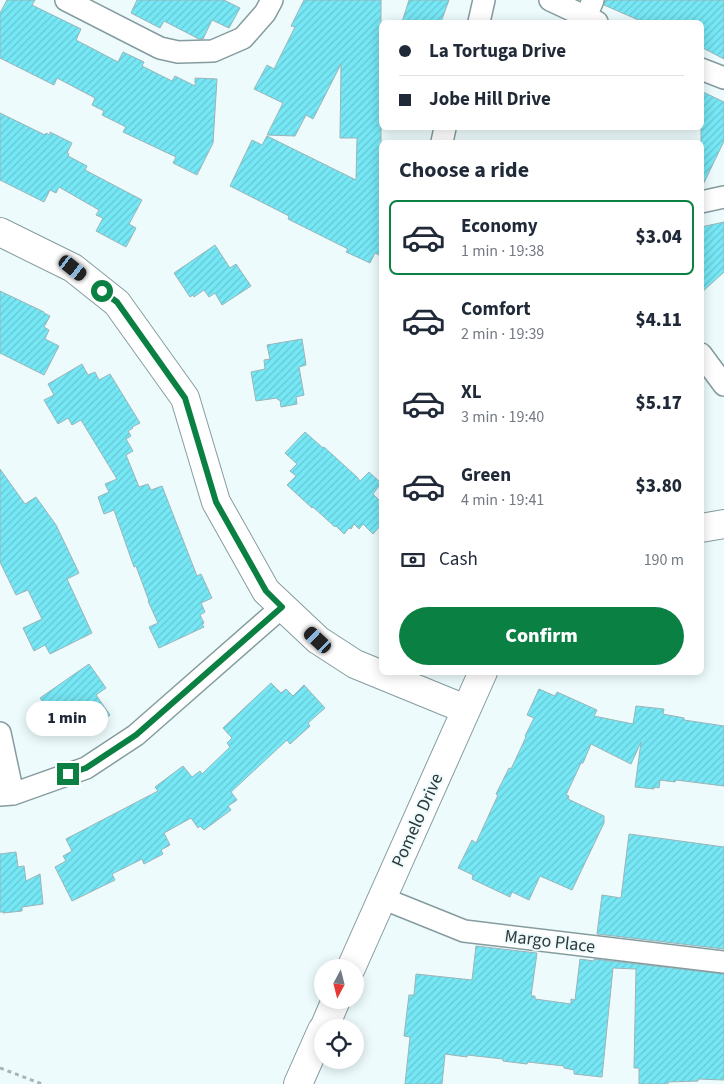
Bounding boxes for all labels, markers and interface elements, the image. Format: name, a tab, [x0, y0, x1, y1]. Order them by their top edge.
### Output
text: La Tortuga Drive	[429, 38, 566, 65]
text: Jobe Hill Drive	[429, 86, 551, 113]
text: Choose a ride	[399, 154, 529, 186]
text: Economy	[461, 213, 538, 240]
icon: car	[401, 215, 446, 260]
text: $3.04	[636, 224, 682, 251]
text: 1 min · 19:38	[461, 240, 544, 262]
car	[56, 253, 89, 283]
route start	[91, 280, 113, 302]
text: Comfort	[461, 296, 531, 323]
icon: car	[401, 298, 446, 343]
text: $4.11	[636, 307, 682, 334]
text: 2 min · 19:39	[461, 323, 544, 345]
text: XL	[461, 379, 482, 406]
icon: car	[401, 381, 446, 426]
text: $5.17	[636, 390, 682, 417]
text: 3 min · 19:40	[461, 406, 544, 428]
text: Green	[461, 462, 511, 489]
icon: car	[401, 464, 446, 509]
text: $3.80	[636, 473, 682, 500]
text: 4 min · 19:41	[461, 489, 544, 511]
icon: cash	[399, 546, 427, 574]
text: Cash	[439, 546, 478, 573]
text: 190 m	[644, 549, 684, 571]
button: Confirm	[399, 607, 684, 665]
car	[301, 624, 334, 656]
callout: 1 min	[27, 702, 109, 736]
text: 1 min	[47, 707, 87, 729]
route end	[57, 763, 79, 785]
street label: Pomelo Drive	[386, 769, 449, 871]
street label: Margo Place	[503, 924, 597, 959]
north arrow	[314, 959, 364, 1009]
map controls	[314, 959, 364, 1069]
button: locate	[314, 1019, 364, 1069]

